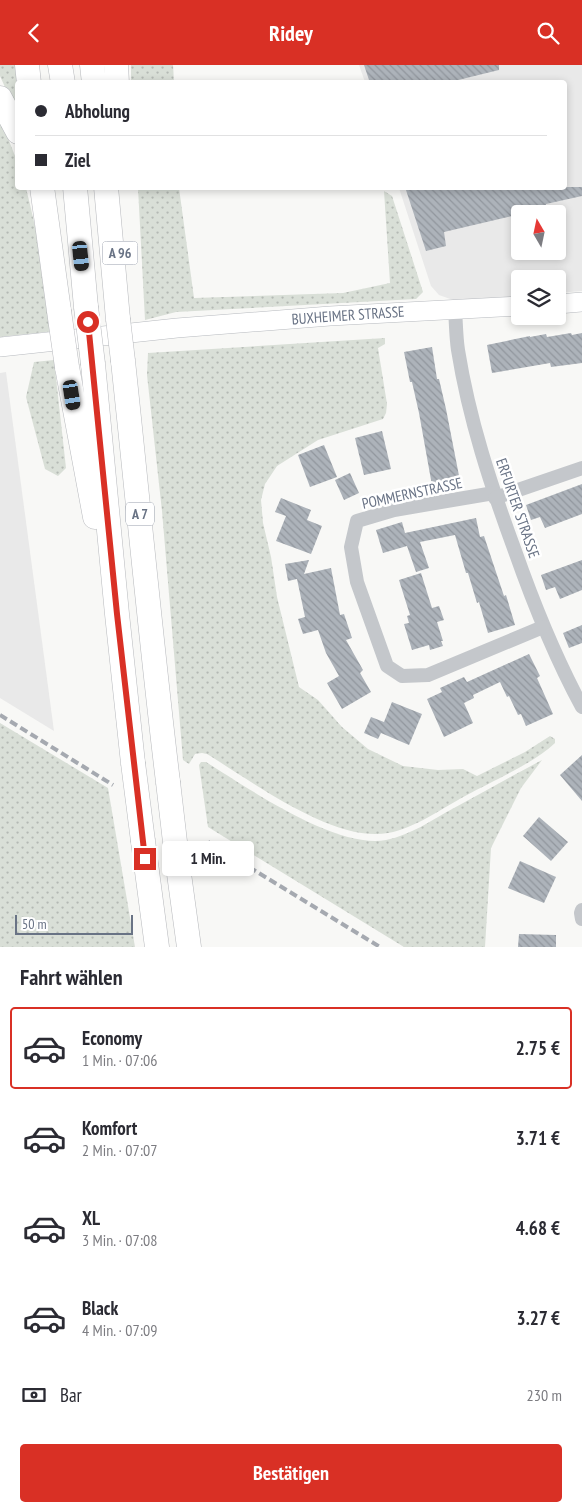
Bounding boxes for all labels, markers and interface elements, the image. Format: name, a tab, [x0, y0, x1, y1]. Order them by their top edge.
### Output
icon: back	[20, 19, 48, 47]
text: Ridey	[269, 19, 313, 47]
icon: search	[534, 19, 562, 47]
text: Abholung	[65, 99, 130, 123]
text: Ziel	[65, 148, 90, 172]
north arrow	[511, 205, 566, 260]
map controls	[511, 205, 566, 325]
car	[71, 240, 90, 272]
road number: A 96	[102, 242, 138, 265]
button: layers	[511, 270, 566, 325]
street label: BUXHEIMER STRASSE	[291, 302, 405, 328]
route start	[77, 311, 99, 333]
car	[62, 379, 81, 411]
street label: ERFURTER STRASSE	[492, 456, 544, 560]
street label: POMMERNSTRASSE	[360, 473, 464, 513]
road number: A 7	[126, 503, 154, 525]
callout: 1 Min.	[162, 841, 255, 877]
route end	[134, 848, 156, 870]
text: 1 Min.	[190, 848, 226, 868]
scale bar	[15, 912, 132, 935]
text: 50 m	[22, 915, 47, 933]
text: Fahrt wählen	[20, 963, 123, 991]
icon: car	[22, 1026, 67, 1071]
text: Economy	[82, 1026, 142, 1050]
text: 2.75 €	[516, 1036, 560, 1060]
text: 1 Min. · 07:06	[82, 1050, 157, 1070]
icon: car	[22, 1116, 67, 1161]
text: Komfort	[82, 1116, 137, 1140]
text: 3.71 €	[516, 1126, 560, 1150]
text: 2 Min. · 07:07	[82, 1140, 157, 1160]
icon: car	[22, 1206, 67, 1251]
text: XL	[82, 1206, 100, 1230]
text: 4.68 €	[516, 1216, 560, 1240]
text: 3 Min. · 07:08	[82, 1230, 157, 1250]
icon: car	[22, 1296, 67, 1341]
text: Black	[82, 1296, 118, 1320]
text: 3.27 €	[517, 1306, 560, 1330]
text: 4 Min. · 07:09	[82, 1320, 157, 1340]
icon: cash	[20, 1381, 48, 1409]
text: Bar	[60, 1383, 82, 1407]
text: 230 m	[527, 1385, 562, 1405]
button: Bestätigen	[20, 1444, 562, 1502]

